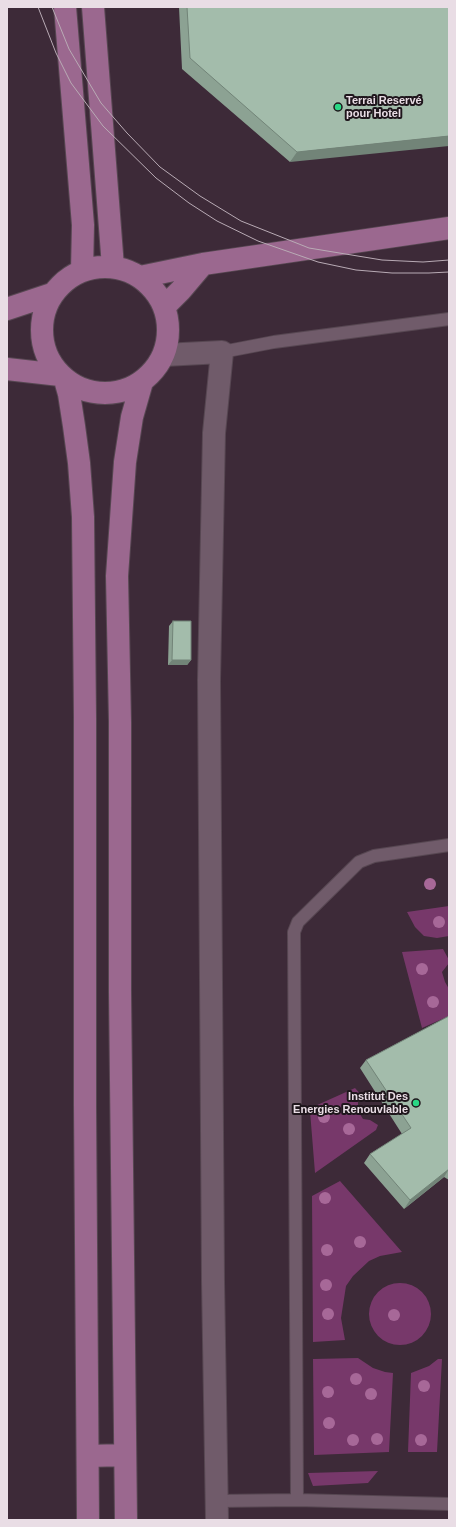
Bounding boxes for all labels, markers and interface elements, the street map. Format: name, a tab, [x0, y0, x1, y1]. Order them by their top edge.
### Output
place label: Terrai Reservé pour Hotel	[346, 94, 422, 120]
marker: Terrai Reservé pour Hotel	[333, 102, 343, 112]
place label: Institut Des Energies Renouvlable	[293, 1090, 408, 1116]
marker: Institut Des Energies Renouvlable	[411, 1098, 421, 1108]

